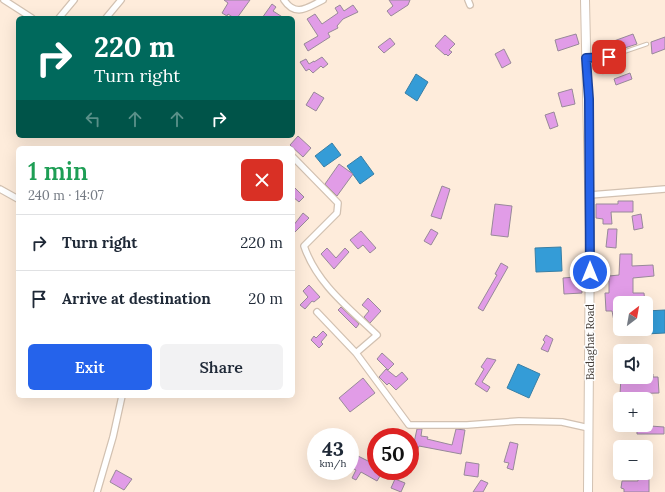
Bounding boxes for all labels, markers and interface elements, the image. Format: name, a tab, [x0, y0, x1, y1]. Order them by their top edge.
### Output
text: 220 m	[94, 29, 175, 65]
icon: right	[28, 32, 80, 84]
pin	[592, 40, 626, 74]
icon: arrive	[598, 46, 620, 68]
text: Turn right	[94, 64, 180, 87]
icon: left	[82, 108, 104, 130]
icon: ahead	[124, 108, 146, 130]
icon: ahead	[166, 108, 188, 130]
icon: right	[208, 108, 230, 130]
text: 1 min	[28, 156, 88, 187]
button: close	[241, 159, 283, 201]
text: 240 m · 14:07	[28, 187, 104, 204]
icon: right	[28, 232, 50, 254]
text: Turn right	[62, 233, 138, 252]
text: 220 m	[240, 233, 283, 252]
position arrow	[569, 251, 611, 293]
icon: arrive	[28, 288, 50, 310]
text: Arrive at destination	[62, 289, 211, 308]
text: 20 m	[248, 289, 283, 308]
north arrow	[613, 296, 653, 336]
map controls	[613, 296, 653, 480]
street label: Badaghat Road	[583, 304, 597, 380]
button: Exit	[28, 344, 152, 390]
button: Share	[160, 344, 283, 390]
button: sound	[613, 344, 653, 384]
button: +	[613, 392, 653, 432]
speed limit sign: 50	[367, 428, 419, 480]
text: 43	[322, 436, 344, 461]
button: −	[613, 440, 653, 480]
text: km/h	[319, 457, 347, 470]

